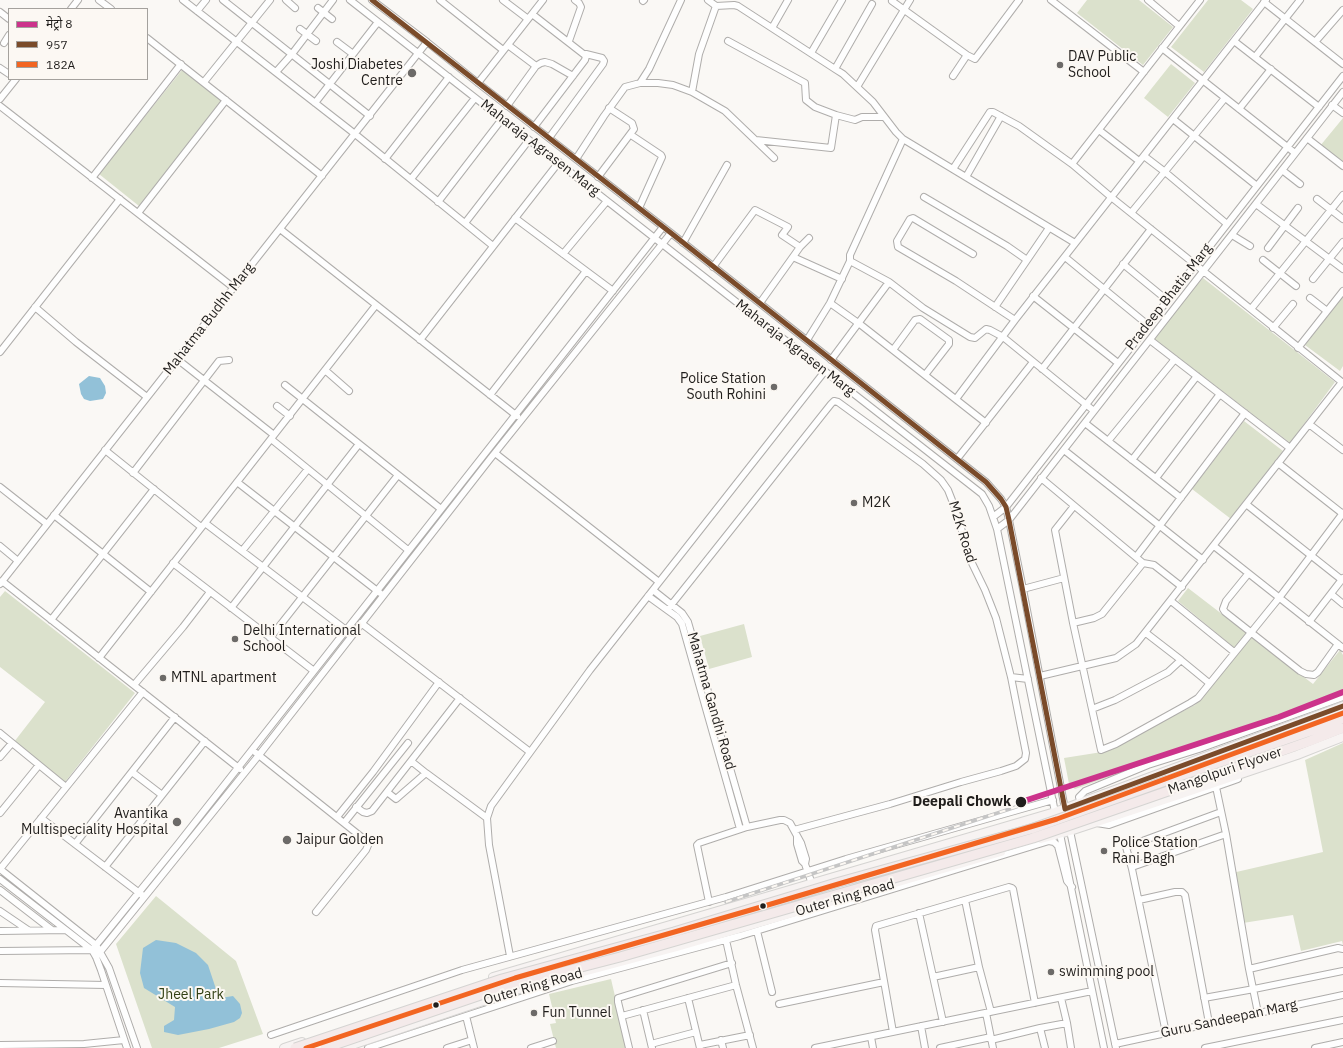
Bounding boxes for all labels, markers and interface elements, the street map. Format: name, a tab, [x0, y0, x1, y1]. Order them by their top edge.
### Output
legend	[8, 8, 148, 80]
text: मेट्रो 8	[46, 16, 72, 31]
text: 957	[46, 37, 68, 52]
place label: DAV Public School	[1068, 49, 1136, 82]
text: 182A	[46, 57, 75, 72]
place label: Joshi Diabetes Centre	[311, 57, 403, 90]
marker: DAV Public School	[1055, 60, 1065, 70]
marker: Joshi Diabetes Centre	[406, 67, 418, 79]
street label: Maharaja Agrasen Marg	[477, 96, 603, 200]
street label: Pradeep Bhatia Marg	[1122, 240, 1216, 354]
street label: Mahatma Budhh Marg	[160, 260, 258, 378]
street label: Maharaja Agrasen Marg	[732, 296, 858, 400]
place label: Police Station South Rohini	[680, 371, 766, 404]
marker: Police Station South Rohini	[769, 382, 779, 392]
place label: M2K	[862, 495, 891, 511]
marker: M2K	[849, 498, 859, 508]
street label: M2K Road	[945, 499, 979, 565]
place label: Delhi International School	[243, 623, 361, 656]
street label: Mahatma Gandhi Road	[683, 630, 739, 772]
marker: Delhi International School	[230, 634, 240, 644]
place label: MTNL apartment	[171, 670, 277, 686]
marker: MTNL apartment	[158, 673, 168, 683]
street label: Mangolpuri Flyover	[1166, 744, 1284, 798]
place label: Deepali Chowk	[912, 794, 1011, 810]
marker: Deepali Chowk	[1014, 795, 1028, 809]
place label: Avantika Multispeciality Hospital	[21, 806, 168, 838]
marker: Avantika Multispeciality Hospital	[171, 816, 183, 828]
place label: Jaipur Golden	[296, 832, 384, 848]
marker: Jaipur Golden	[281, 834, 293, 846]
place label: Police Station Rani Bagh	[1112, 835, 1198, 868]
marker: Police Station Rani Bagh	[1099, 846, 1109, 856]
street label: Outer Ring Road	[794, 876, 896, 920]
unlabelled marker	[758, 901, 768, 911]
place label: swimming pool	[1059, 964, 1154, 980]
street label: Outer Ring Road	[482, 965, 584, 1009]
marker: swimming pool	[1046, 967, 1056, 977]
park label: Jheel Park	[158, 987, 224, 1003]
street label: Guru Sandeepan Marg	[1159, 996, 1299, 1042]
unlabelled marker	[431, 1000, 441, 1010]
place label: Fun Tunnel	[542, 1005, 611, 1021]
marker: Fun Tunnel	[529, 1008, 539, 1018]

